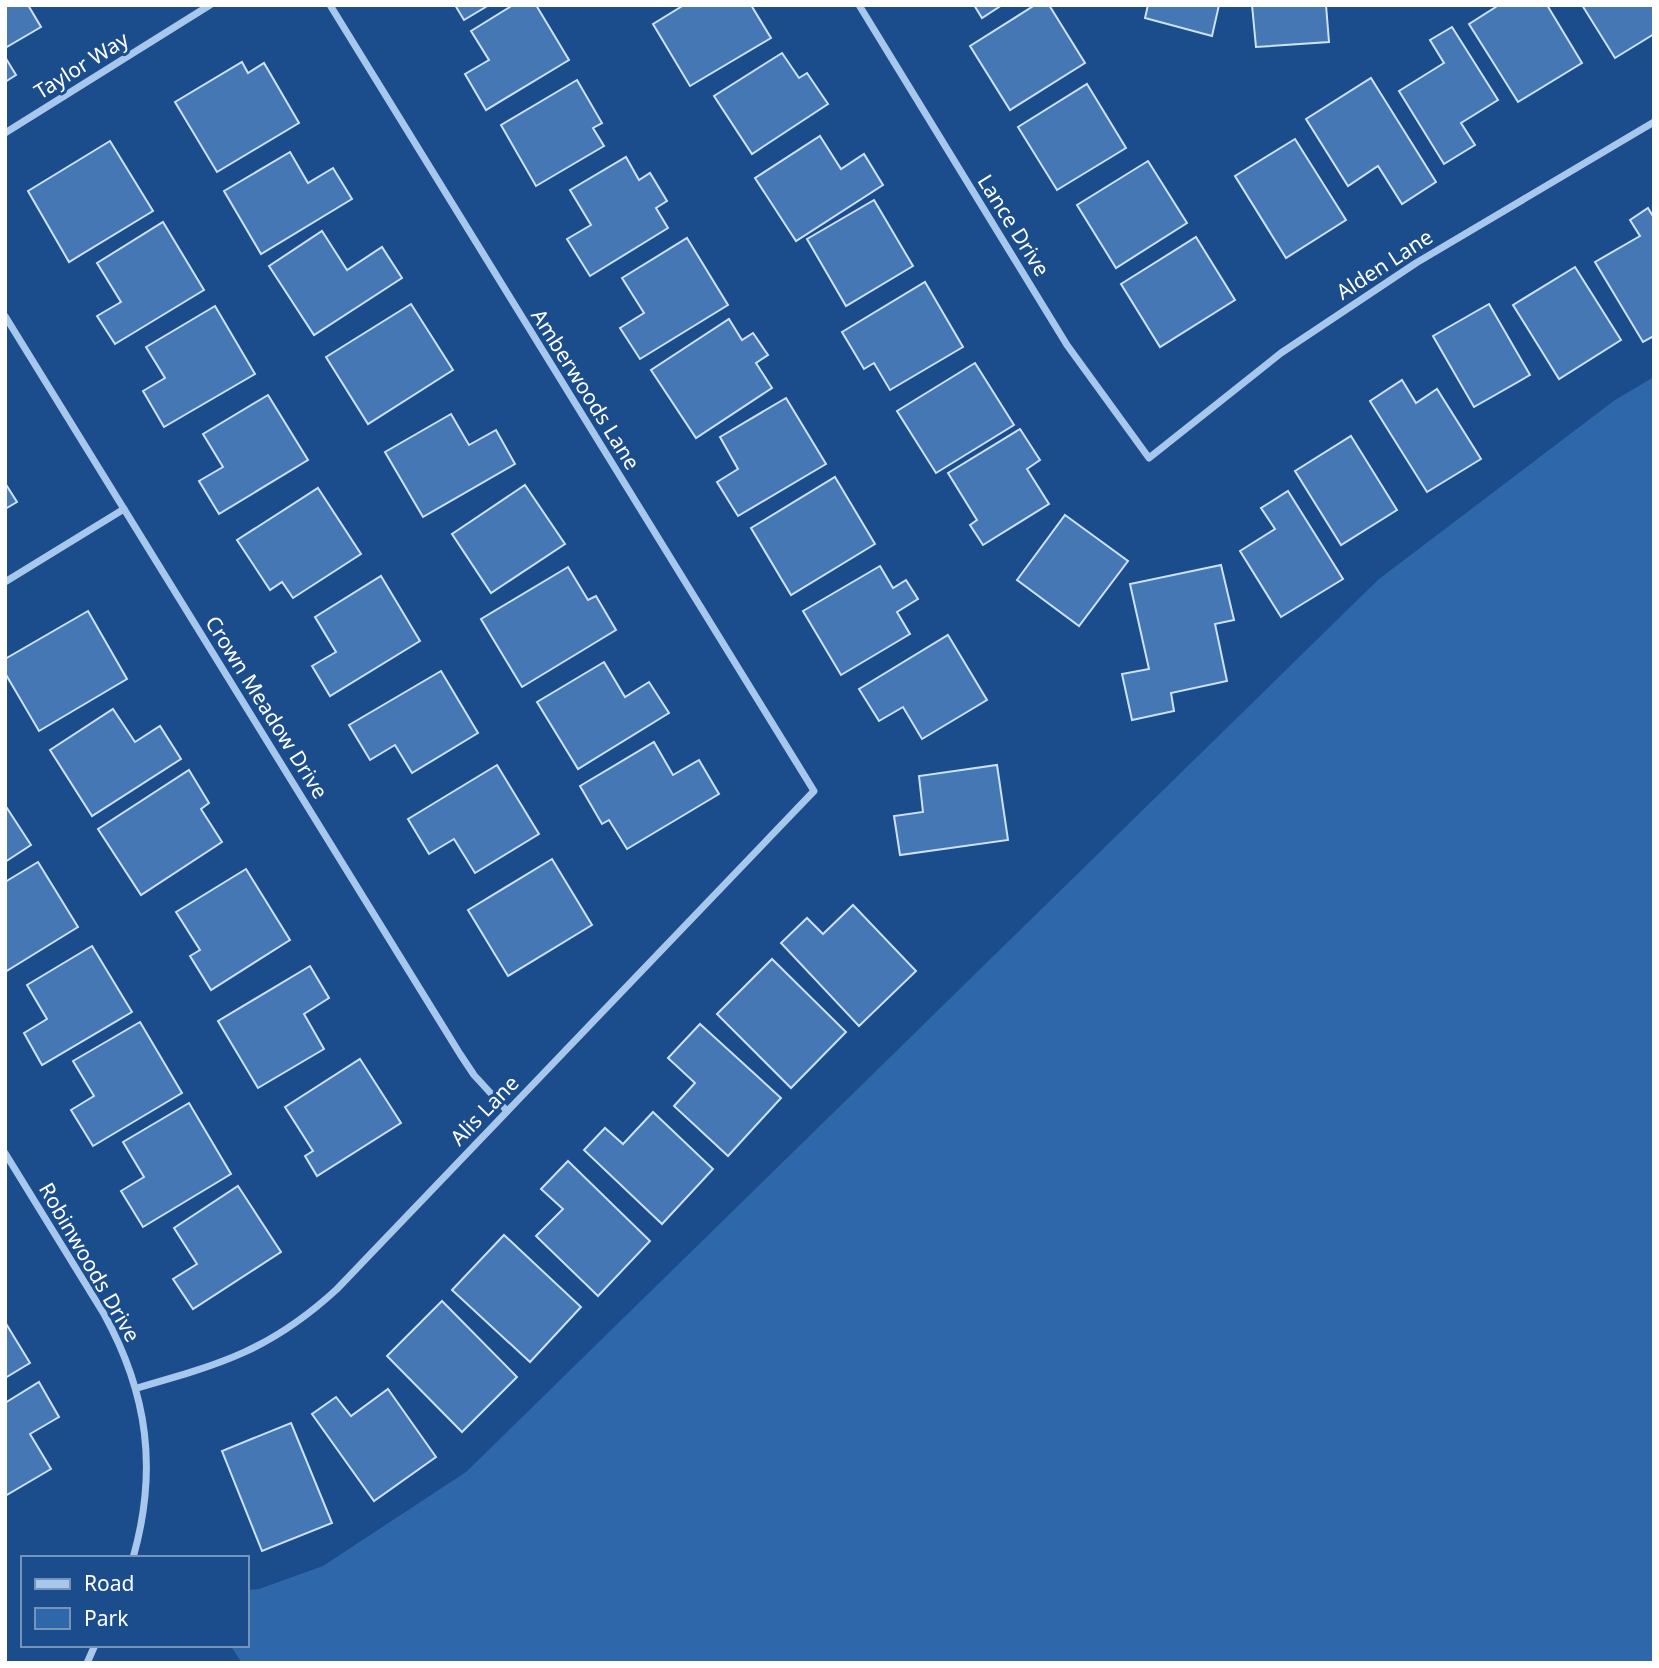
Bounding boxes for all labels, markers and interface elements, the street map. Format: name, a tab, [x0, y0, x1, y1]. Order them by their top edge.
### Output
street label: Taylor Way	[28, 25, 134, 105]
street label: Lance Drive	[972, 169, 1056, 281]
street label: Alden Lane	[1330, 222, 1438, 306]
street label: Amberwoods Lane	[525, 303, 647, 475]
street label: Crown Meadow Drive	[199, 610, 335, 804]
street label: Alis Lane	[444, 1069, 524, 1151]
street label: Robinwoods Drive	[33, 1177, 147, 1347]
legend	[21, 1556, 248, 1647]
text: Road	[84, 1569, 134, 1597]
text: Park	[84, 1604, 129, 1632]

